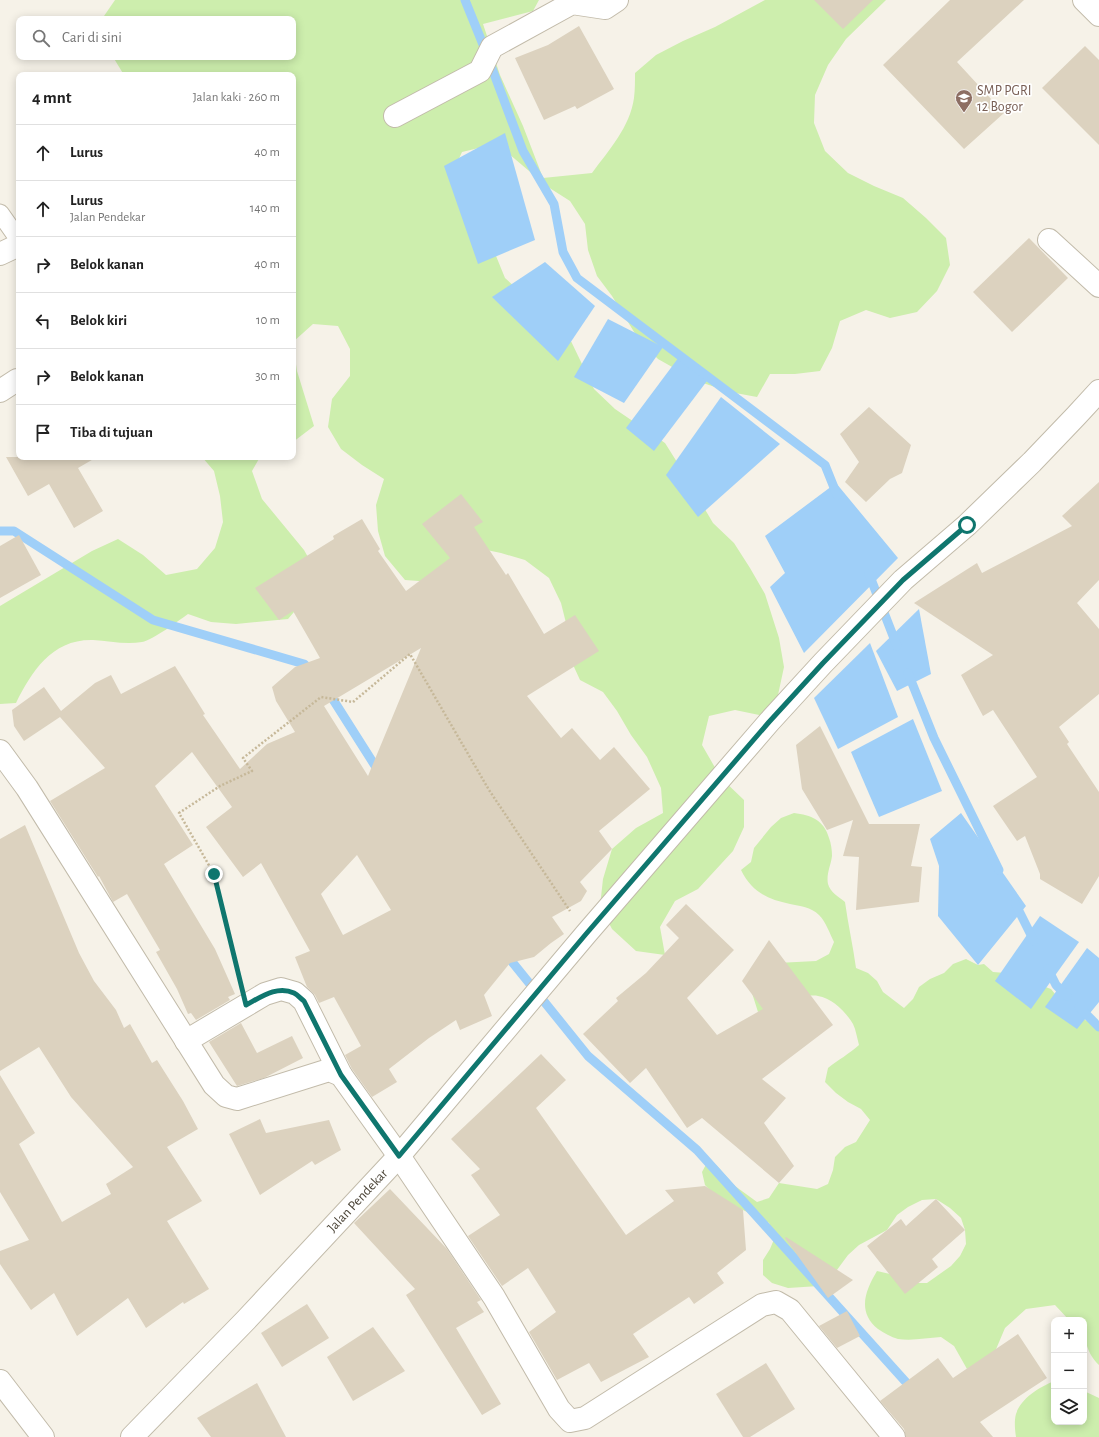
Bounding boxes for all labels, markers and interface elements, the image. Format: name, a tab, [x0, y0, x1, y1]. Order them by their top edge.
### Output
search box	[16, 16, 296, 60]
icon: search	[30, 27, 52, 49]
text: Cari di sini	[62, 30, 122, 45]
place label: SMP PGRI 12 Bogor	[977, 84, 1031, 114]
school or university icon: SMP PGRI 12 Bogor	[954, 88, 974, 113]
text: 4 mnt	[32, 89, 71, 106]
text: Jalan kaki · 260 m	[193, 91, 280, 104]
icon: ahead	[32, 142, 54, 164]
text: Lurus	[70, 145, 103, 160]
text: 40 m	[254, 146, 280, 159]
text: Lurus	[70, 193, 103, 208]
icon: ahead	[32, 198, 54, 220]
text: 140 m	[250, 202, 280, 215]
text: Jalan Pendekar	[70, 211, 145, 224]
icon: right	[32, 254, 54, 276]
text: Belok kanan	[70, 257, 144, 272]
text: 40 m	[254, 258, 280, 271]
icon: left	[32, 310, 54, 332]
text: Belok kiri	[70, 313, 127, 328]
text: 10 m	[256, 314, 280, 327]
icon: right	[32, 366, 54, 388]
text: Belok kanan	[70, 369, 144, 384]
text: 30 m	[255, 370, 280, 383]
icon: arrive	[32, 422, 54, 444]
text: Tiba di tujuan	[70, 425, 153, 440]
route start	[958, 516, 976, 534]
route end	[205, 865, 223, 883]
street label: Jalan Pendekar	[325, 1166, 391, 1235]
map controls	[1051, 1317, 1087, 1425]
button: +	[1051, 1317, 1087, 1353]
button: −	[1051, 1353, 1087, 1389]
button: layers	[1051, 1389, 1087, 1425]

